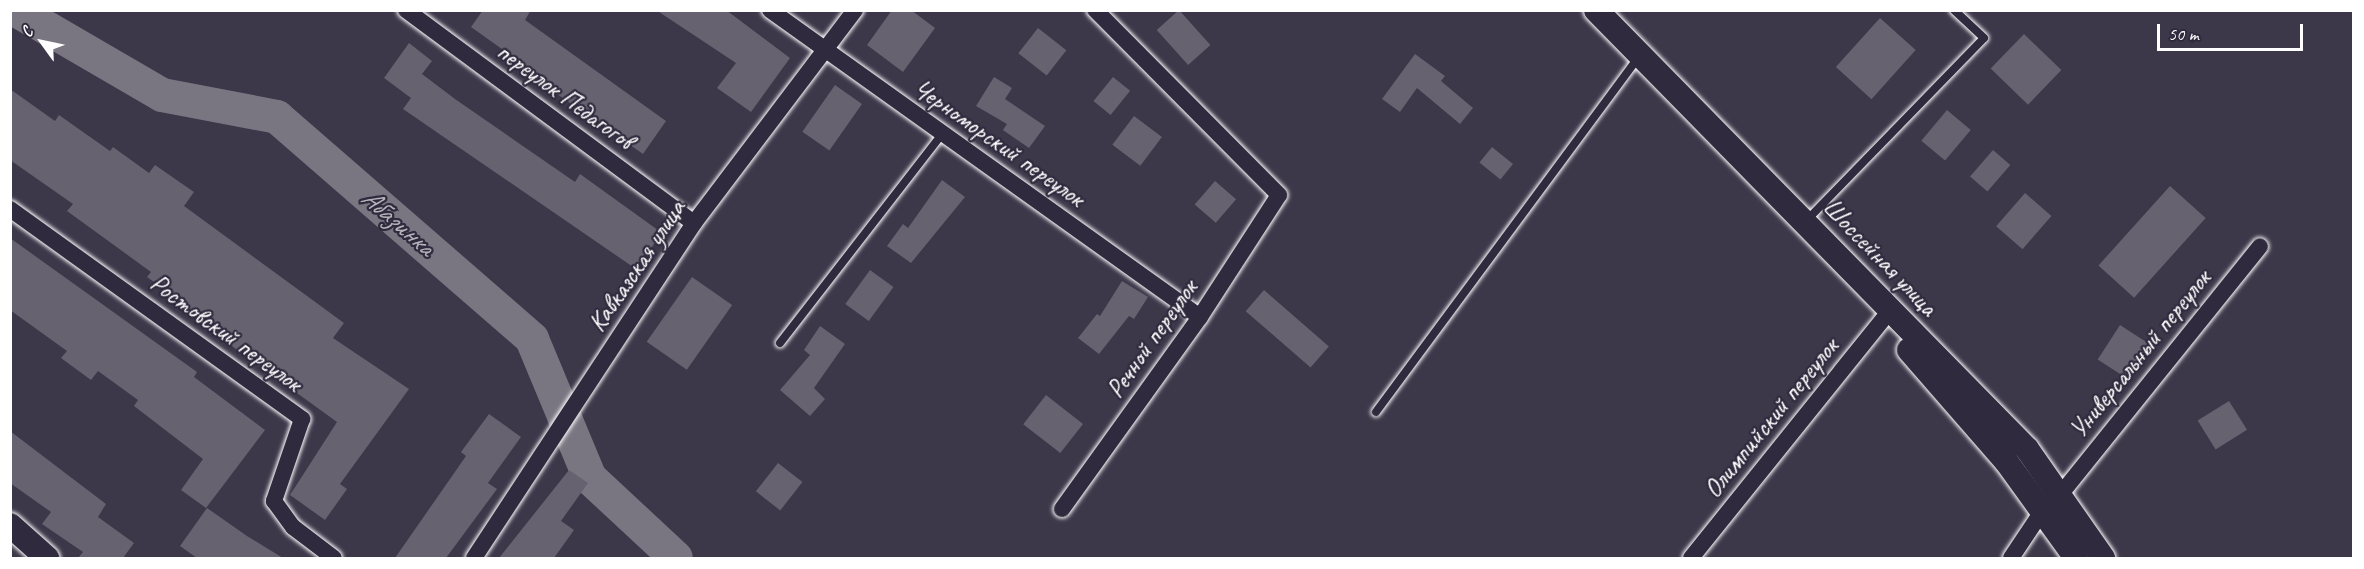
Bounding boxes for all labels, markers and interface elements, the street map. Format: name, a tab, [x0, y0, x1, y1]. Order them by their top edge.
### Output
north arrow	[12, 12, 72, 72]
scale bar	[2160, 12, 2306, 50]
text: С	[16, 23, 37, 41]
text: 50 m	[2168, 23, 2199, 45]
street label: переулок Педагогов	[490, 36, 640, 156]
street label: Черноморский переулок	[908, 72, 1090, 214]
water label: Абазинка	[355, 181, 441, 263]
street label: Шоссейная улица	[1815, 191, 1945, 323]
street label: Кавказская улица	[581, 194, 693, 338]
street label: Универсальный переулок	[2063, 264, 2217, 444]
street label: Ростовский переулок	[144, 267, 308, 399]
street label: Речной переулок	[1100, 274, 1204, 404]
street label: Олимпийский переулок	[1697, 332, 1845, 504]

